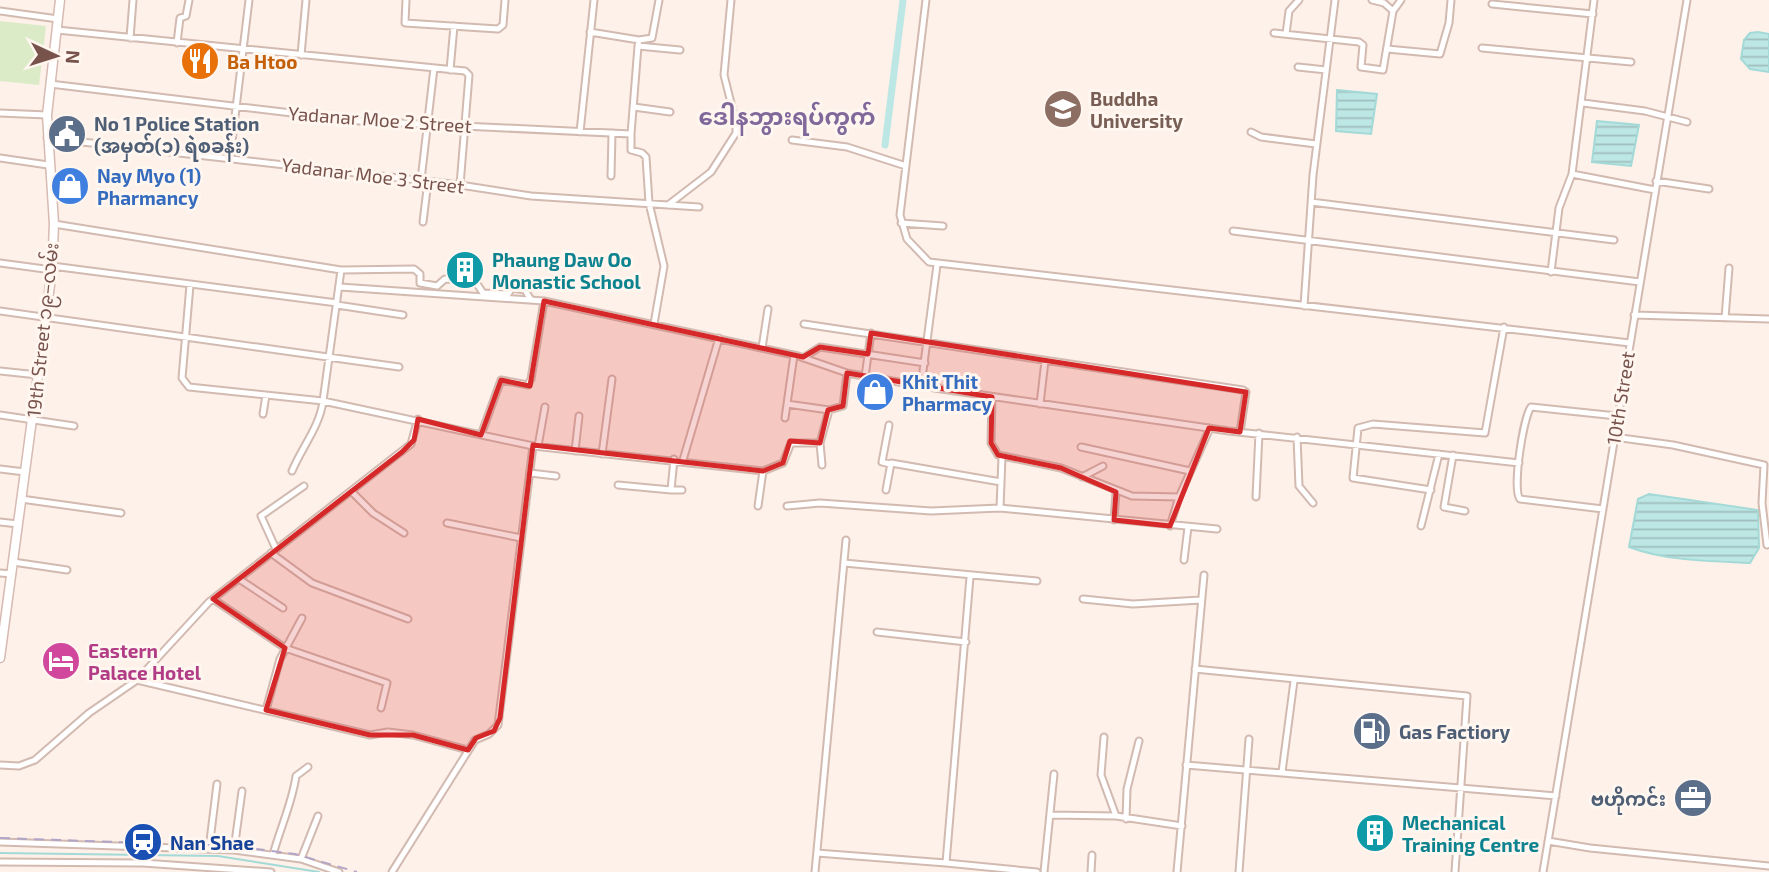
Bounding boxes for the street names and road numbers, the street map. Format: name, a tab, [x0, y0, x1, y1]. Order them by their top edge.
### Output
street label: Yadanar Moe 2 Street	[287, 101, 473, 137]
street label: Yadanar Moe 3 Street	[280, 152, 466, 198]
street label: 19th Street ၁၉−လမ်း	[19, 241, 68, 419]
street label: 10th Street	[1601, 350, 1639, 446]

